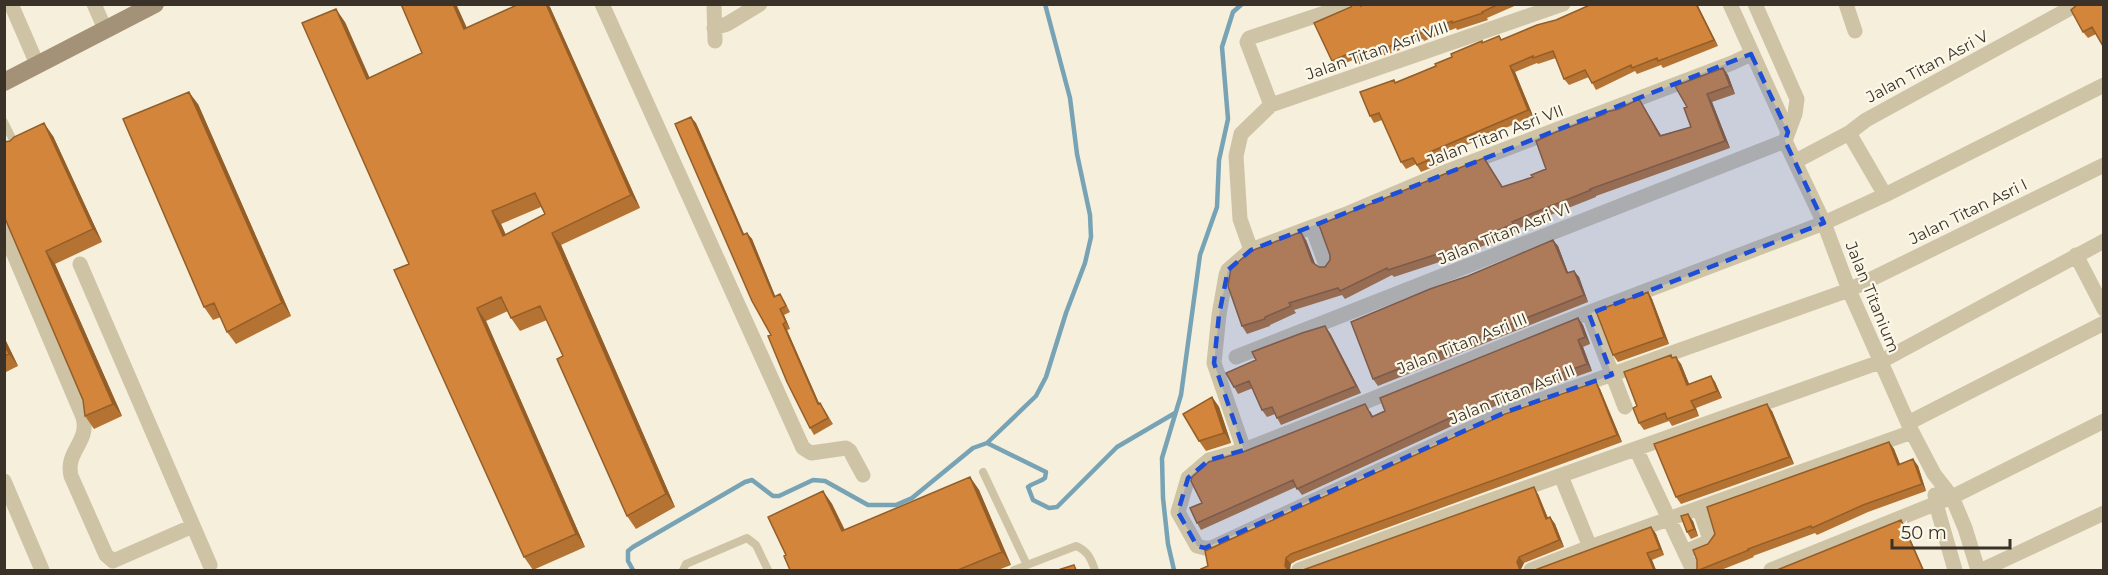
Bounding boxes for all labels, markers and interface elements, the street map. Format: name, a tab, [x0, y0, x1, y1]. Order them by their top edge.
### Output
street label: Jalan Titan Asri VIII	[1302, 17, 1451, 84]
street label: Jalan Titan Asri V	[1862, 26, 1992, 107]
street label: Jalan Titan Asri VII	[1423, 101, 1566, 171]
street label: Jalan Titan Asri I	[1905, 175, 2030, 249]
street label: Jalan Titan Asri VI	[1435, 198, 1573, 269]
street label: Jalan Titanium	[1841, 238, 1903, 355]
street label: Jalan Titan Asri III	[1393, 309, 1530, 379]
street label: Jalan Titan Asri II	[1446, 361, 1578, 429]
scale bar	[1892, 512, 2010, 550]
text: 50 m	[1901, 522, 1947, 544]

